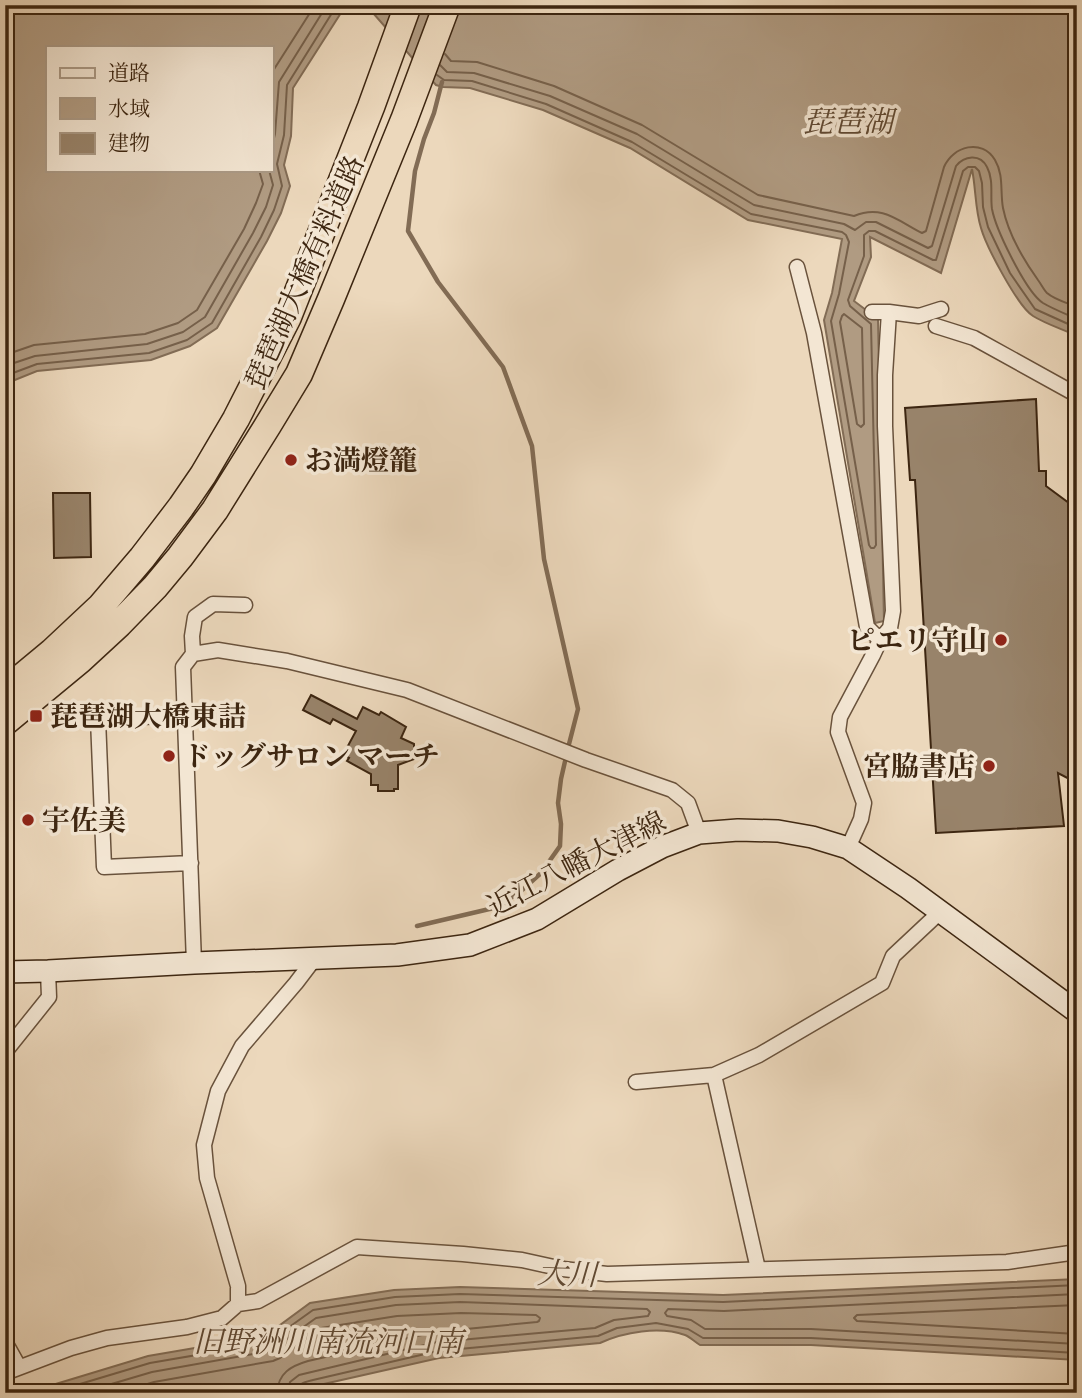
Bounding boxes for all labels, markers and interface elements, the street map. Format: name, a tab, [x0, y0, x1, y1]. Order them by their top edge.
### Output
legend	[46, 46, 273, 172]
text: 道路	[108, 61, 150, 88]
text: 水域	[108, 97, 150, 124]
water label: 琵琶湖	[803, 105, 898, 143]
text: 建物	[108, 131, 150, 158]
street label: 琵琶湖大橋有料道路	[239, 151, 374, 395]
place label: お満燈籠	[305, 445, 417, 480]
marker: お満燈籠	[283, 452, 299, 468]
place label: ピエリ守山	[847, 625, 987, 660]
marker: ピエリ守山	[993, 632, 1009, 648]
place label: 琵琶湖大橋東詰	[50, 701, 246, 736]
marker: 琵琶湖大橋東詰	[28, 708, 44, 724]
place label: ドッグサロン マーチ	[183, 741, 440, 776]
marker: ドッグサロン マーチ	[161, 748, 177, 764]
place label: 宮脇書店	[863, 751, 975, 786]
marker: 宮脇書店	[981, 758, 997, 774]
place label: 宇佐美	[42, 805, 126, 840]
street label: 近江八幡大津線	[482, 805, 672, 925]
marker: 宇佐美	[20, 812, 36, 828]
water label: 大川	[536, 1256, 601, 1296]
water label: 旧野洲川南流河口南	[193, 1325, 467, 1363]

